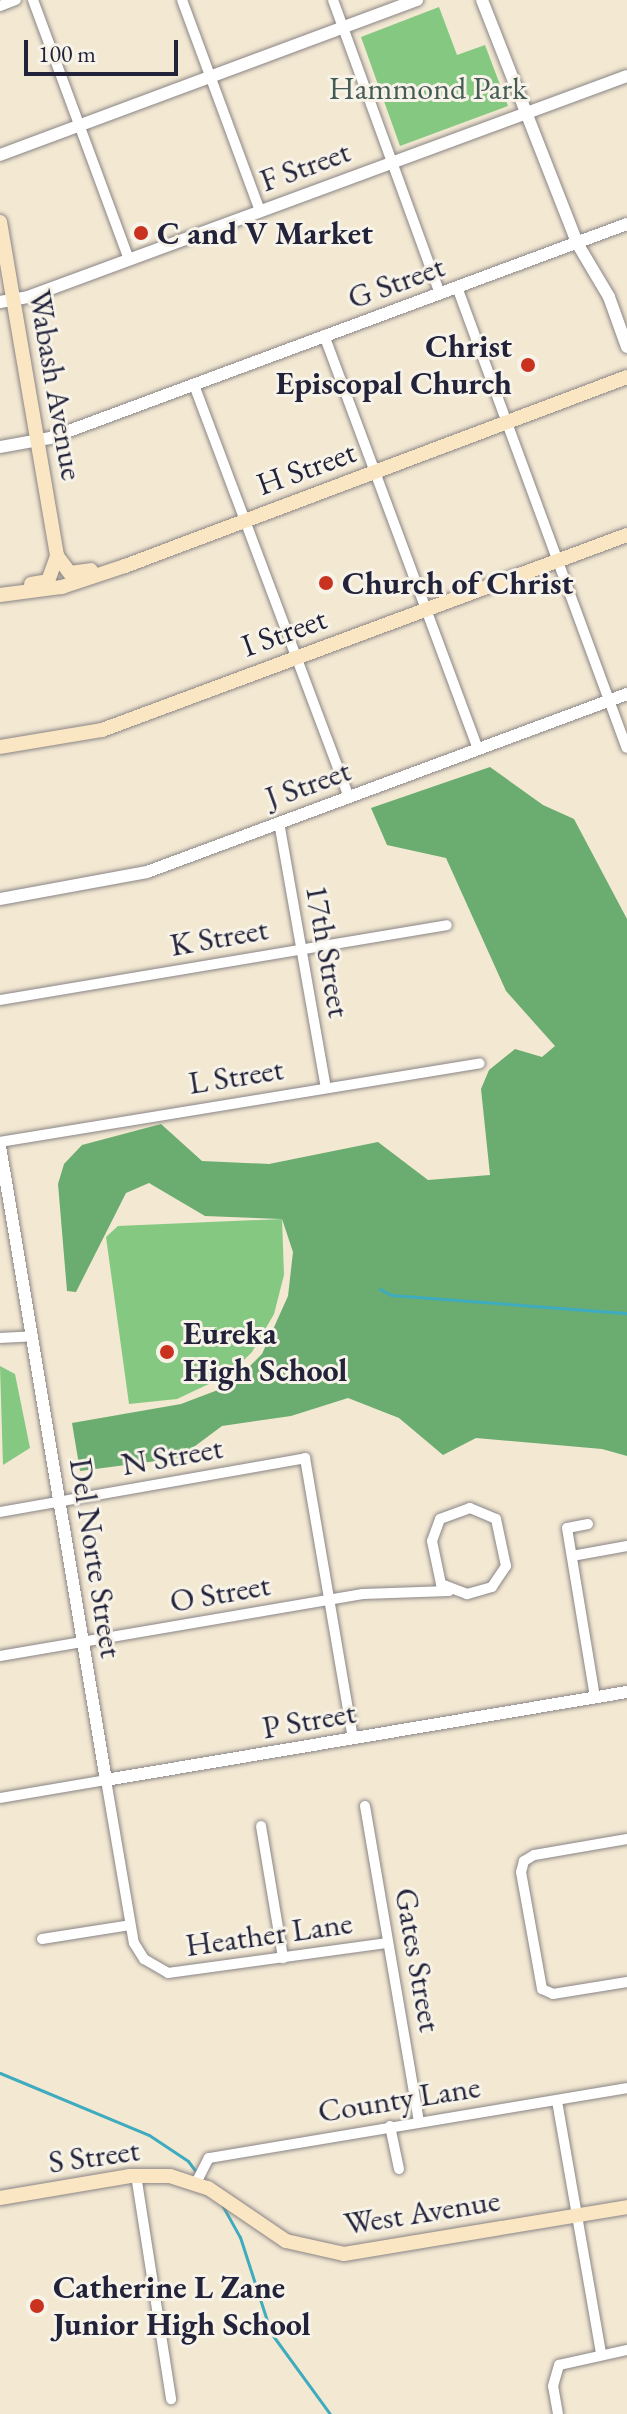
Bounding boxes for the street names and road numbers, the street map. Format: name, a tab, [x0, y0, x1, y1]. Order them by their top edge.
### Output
street label: F Street	[255, 132, 355, 200]
street label: G Street	[342, 247, 450, 317]
street label: Wabash Avenue	[20, 287, 92, 483]
street label: H Street	[251, 432, 361, 504]
street label: I Street	[236, 599, 332, 665]
street label: J Street	[260, 751, 356, 817]
street label: 17th Street	[297, 882, 359, 1020]
street label: K Street	[167, 910, 271, 964]
street label: L Street	[186, 1050, 286, 1102]
street label: N Street	[118, 1428, 226, 1484]
street label: Del Norte Street	[61, 1455, 131, 1661]
street label: O Street	[167, 1565, 273, 1621]
street label: P Street	[259, 1693, 359, 1747]
street label: Gates Street	[386, 1885, 450, 2035]
street label: Heather Lane	[183, 1903, 355, 1965]
street label: County Lane	[315, 2067, 483, 2131]
street label: S Street	[46, 2131, 142, 2181]
street label: West Avenue	[341, 2181, 503, 2243]

